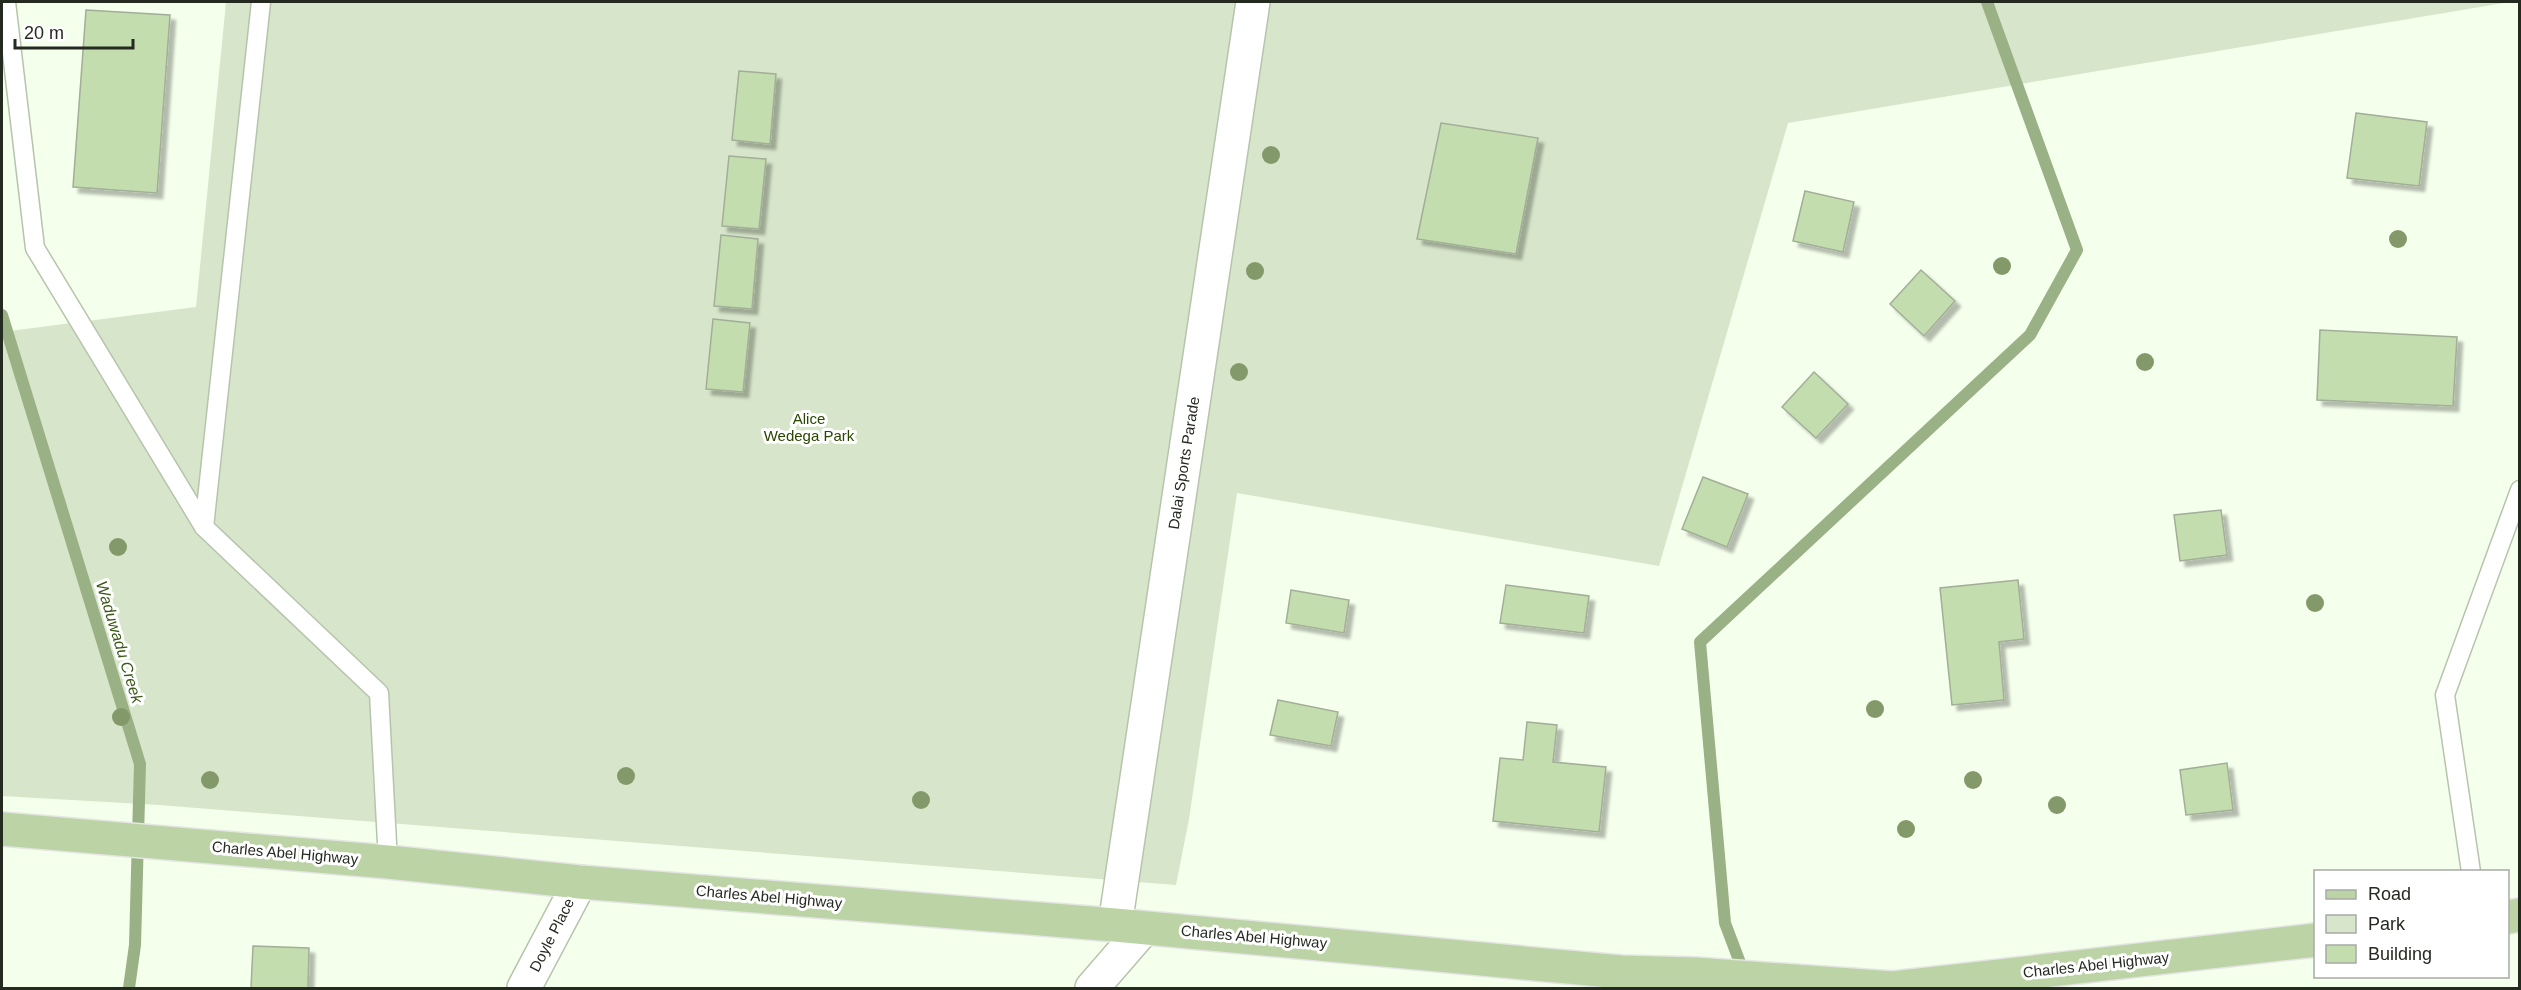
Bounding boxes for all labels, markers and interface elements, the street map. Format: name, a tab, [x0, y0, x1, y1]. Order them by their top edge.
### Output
scale bar	[15, 12, 134, 50]
text: 20 m	[24, 23, 64, 43]
street label: Dalai Sports Parade	[1165, 395, 1202, 531]
park label: Alice Wedega Park	[764, 410, 855, 444]
water label: Waduwadu Creek	[93, 579, 146, 706]
street label: Charles Abel Highway	[211, 838, 359, 867]
legend	[2314, 870, 2509, 978]
street label: Charles Abel Highway	[695, 882, 843, 911]
text: Road	[2368, 884, 2411, 904]
street label: Doyle Place	[526, 895, 577, 974]
text: Park	[2368, 914, 2406, 934]
street label: Charles Abel Highway	[1180, 922, 1328, 951]
text: Building	[2368, 944, 2432, 964]
street label: Charles Abel Highway	[2022, 948, 2170, 981]

